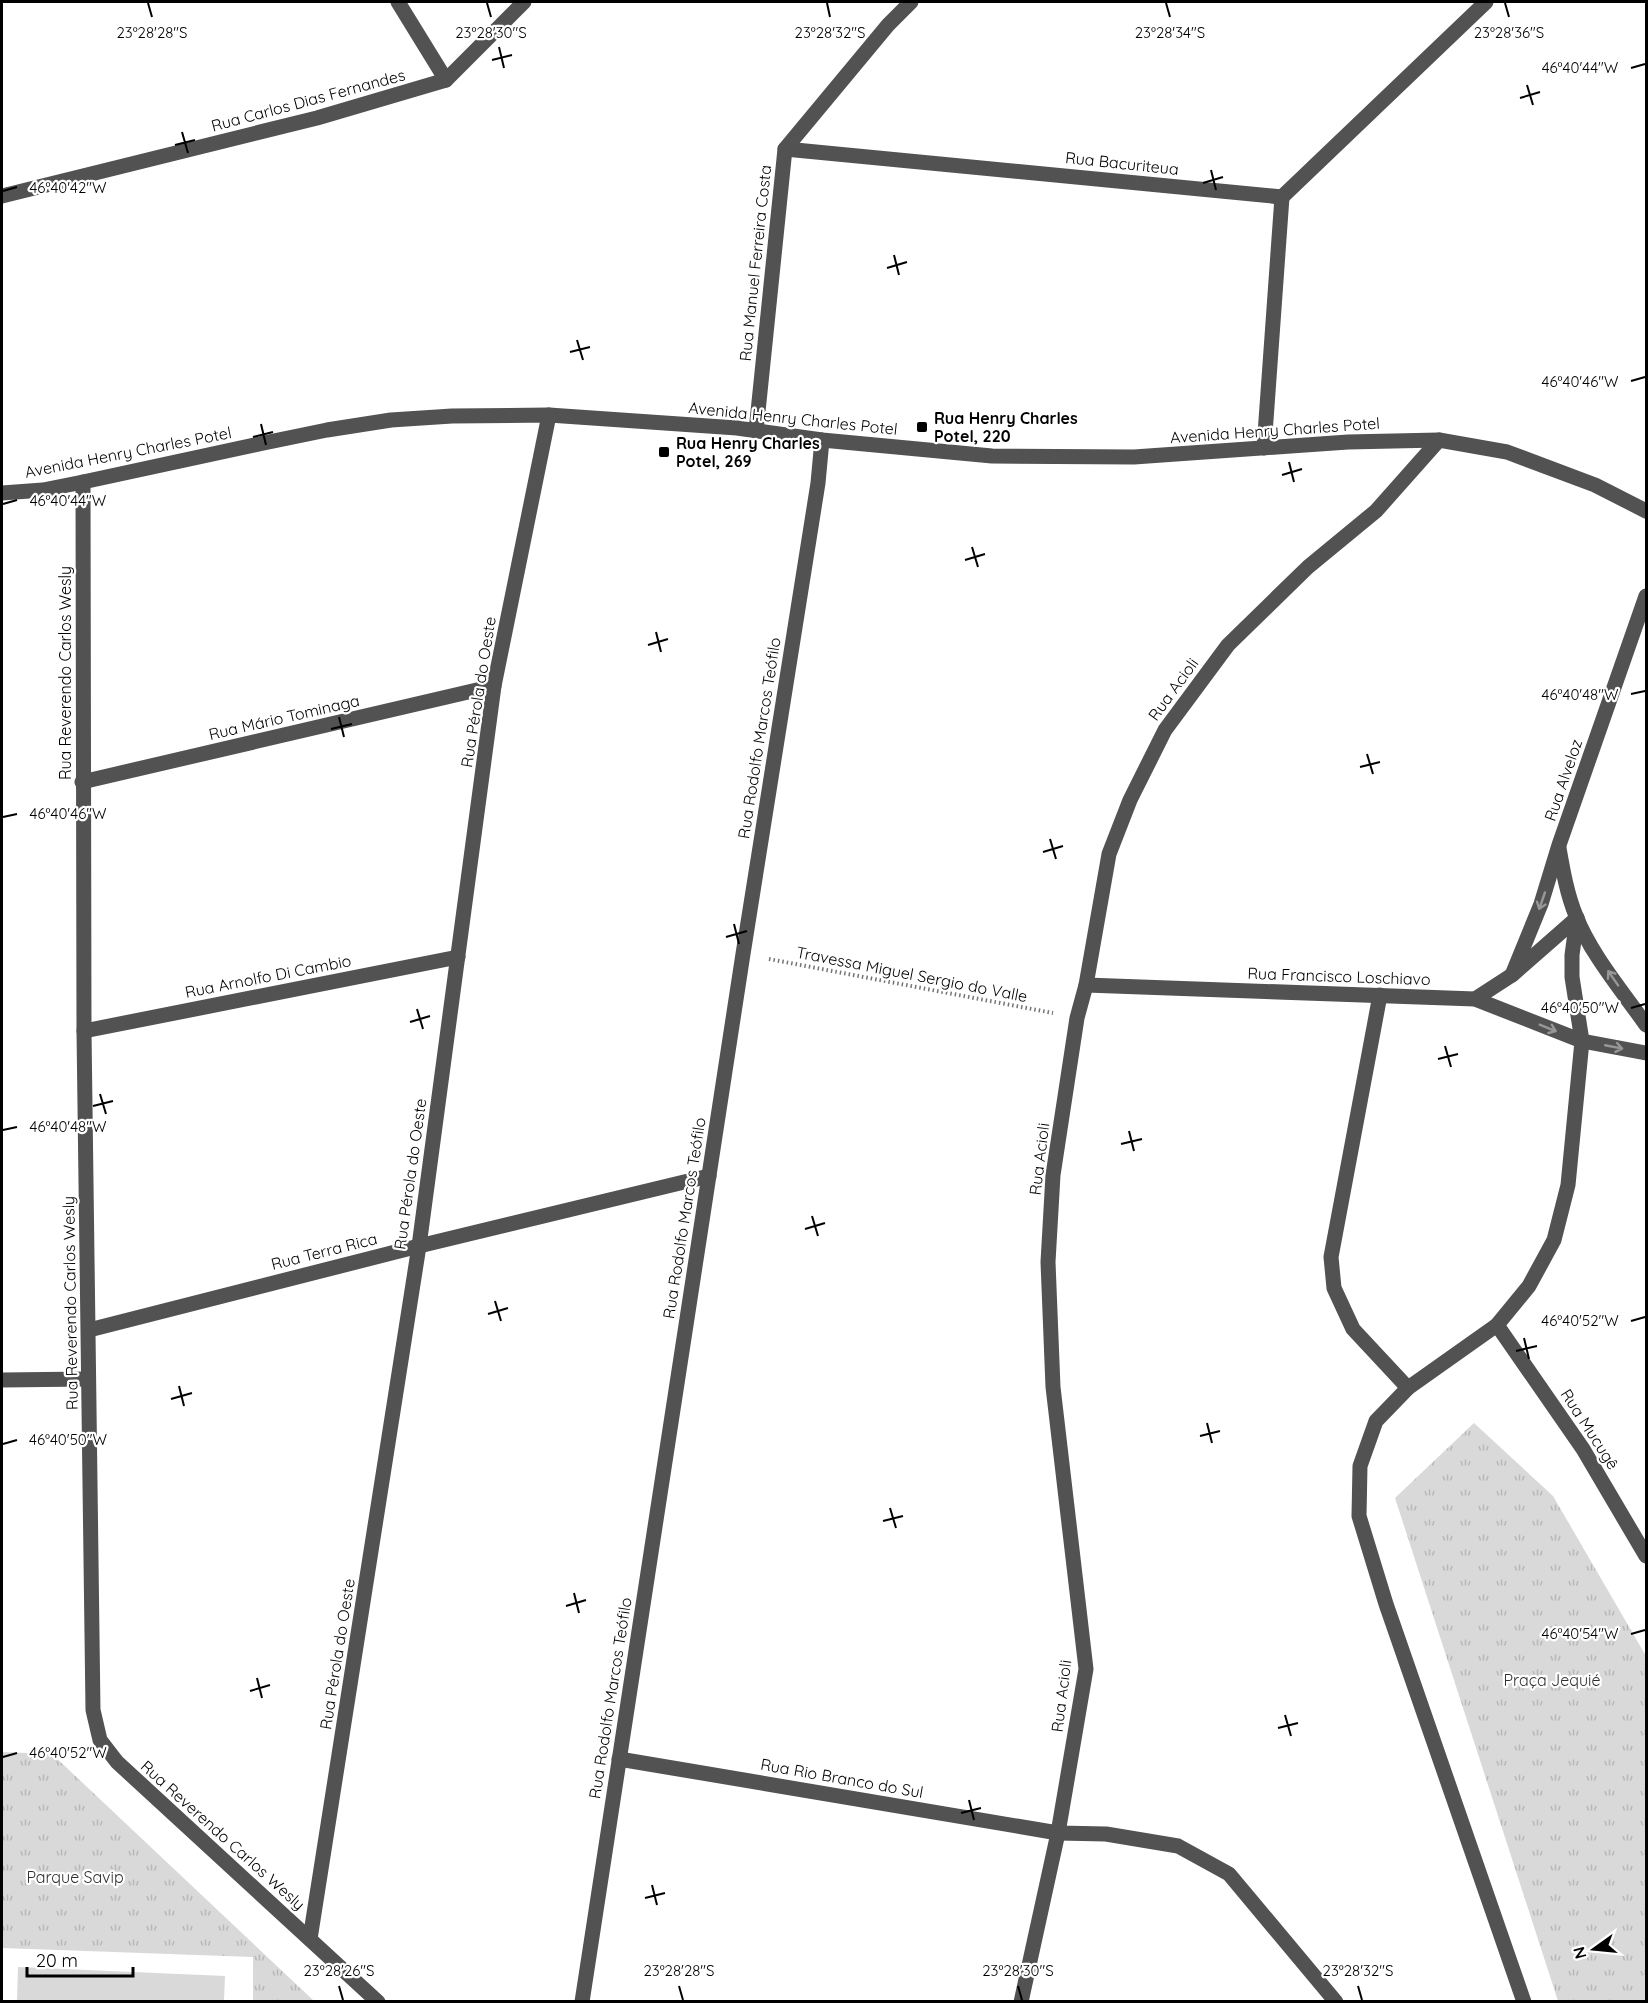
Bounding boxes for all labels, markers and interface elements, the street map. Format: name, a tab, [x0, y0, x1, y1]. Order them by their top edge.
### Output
text: 23°28'28"S	[116, 23, 188, 42]
text: 23°28'30"S	[455, 23, 527, 42]
text: 23°28'32"S	[795, 23, 865, 42]
text: 23°28'34"S	[1135, 23, 1205, 42]
text: 23°28'36"S	[1474, 23, 1544, 42]
text: 46°40'44"W	[1542, 58, 1619, 77]
street label: Rua Carlos Dias Fernandes	[209, 64, 407, 136]
street label: Rua Bacuriteua	[1064, 147, 1180, 179]
street label: Rua Manuel Ferreira Costa	[735, 164, 775, 362]
text: 46°40'42"W	[29, 178, 107, 197]
text: 46°40'46"W	[1542, 372, 1619, 391]
street label: Avenida Henry Charles Potel	[687, 397, 899, 439]
place label: Rua Henry Charles Potel, 220	[934, 408, 1078, 446]
street label: Avenida Henry Charles Potel	[1169, 413, 1381, 447]
marker: Rua Henry Charles Potel, 220	[915, 420, 929, 434]
street label: Avenida Henry Charles Potel	[23, 422, 233, 482]
place label: Rua Henry Charles Potel, 269	[676, 433, 820, 471]
marker: Rua Henry Charles Potel, 269	[657, 445, 671, 459]
text: 46°40'44"W	[30, 491, 107, 510]
street label: Rua Reverendo Carlos Wesly	[55, 566, 75, 780]
street label: Rua Pérola do Oeste	[456, 615, 500, 769]
street label: Rua Rodolfo Marcos Teófilo	[733, 636, 785, 840]
street label: Rua Acioli	[1144, 654, 1202, 724]
text: 46°40'48"W	[1542, 685, 1619, 704]
street label: Rua Mário Tominaga	[207, 690, 361, 744]
street label: Rua Alveloz	[1540, 736, 1586, 824]
text: 46°40'46"W	[30, 804, 107, 823]
one-way arrow	[1535, 891, 1546, 910]
street label: Travessa Miguel Sergio do Valle	[795, 942, 1029, 1006]
street label: Rua Arnolfo Di Cambio	[183, 950, 353, 1002]
street label: Rua Francisco Loschiavo	[1247, 963, 1431, 989]
one-way arrow	[1607, 970, 1619, 986]
text: 46°40'50"W	[1541, 998, 1620, 1017]
one-way arrow	[1539, 1023, 1557, 1034]
one-way arrow	[1604, 1042, 1624, 1053]
street label: Rua Pérola do Oeste	[389, 1097, 431, 1251]
street label: Rua Rodolfo Marcos Teófilo	[658, 1116, 710, 1320]
text: 46°40'48"W	[30, 1117, 107, 1136]
street label: Rua Acioli	[1025, 1122, 1053, 1196]
street label: Rua Reverendo Carlos Wesly	[58, 1196, 82, 1410]
street label: Rua Terra Rica	[269, 1228, 379, 1274]
text: 46°40'52"W	[1541, 1311, 1619, 1330]
street label: Rua Mucugê	[1557, 1385, 1623, 1473]
text: 46°40'50"W	[29, 1430, 108, 1449]
street label: Rua Pérola do Oeste	[315, 1577, 359, 1731]
street label: Rua Rodolfo Marcos Teófilo	[584, 1596, 636, 1800]
text: 46°40'54"W	[1542, 1624, 1619, 1643]
street label: Rua Acioli	[1047, 1659, 1075, 1733]
park label: Praça Jequié	[1503, 1670, 1601, 1690]
text: 46°40'52"W	[29, 1743, 107, 1762]
street label: Rua Rio Branco do Sul	[759, 1754, 925, 1802]
street label: Rua Reverendo Carlos Wesly	[137, 1756, 309, 1914]
park label: Parque Savip	[26, 1867, 124, 1887]
north arrow	[1564, 1919, 1624, 1979]
scale bar	[27, 1940, 134, 1978]
text: N	[1568, 1945, 1591, 1961]
text: 20 m	[36, 1949, 78, 1972]
text: 23°28'26"S	[303, 1961, 375, 1980]
text: 23°28'28"S	[643, 1961, 715, 1980]
text: 23°28'30"S	[982, 1961, 1054, 1980]
text: 23°28'32"S	[1323, 1961, 1393, 1980]

